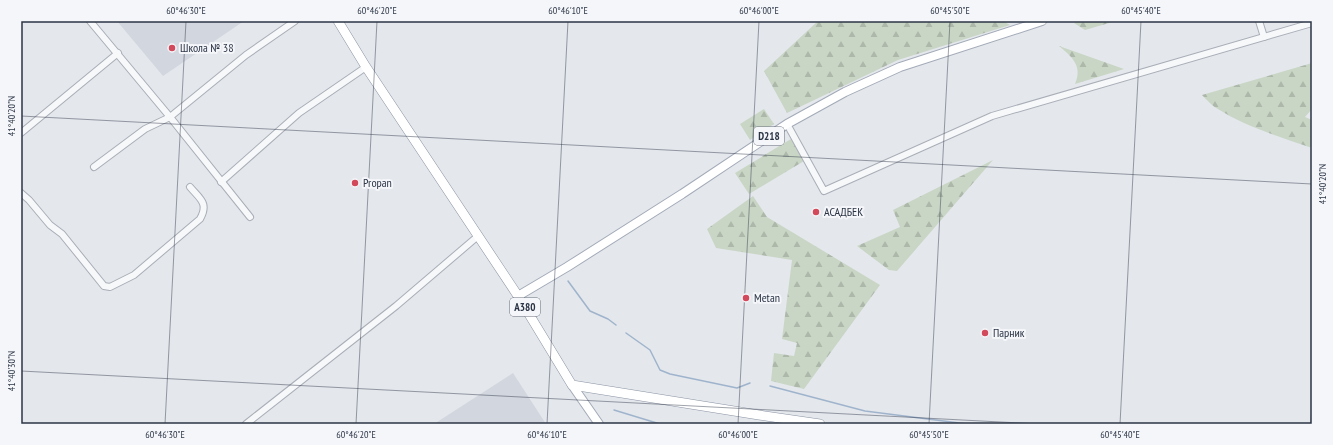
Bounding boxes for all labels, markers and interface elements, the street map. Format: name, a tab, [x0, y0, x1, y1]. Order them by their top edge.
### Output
text: 60°46'30"E	[166, 4, 206, 17]
text: 60°46'20"E	[357, 4, 397, 17]
text: 60°46'10"E	[548, 4, 588, 17]
text: 60°46'00"E	[739, 4, 779, 17]
text: 60°45'50"E	[930, 4, 970, 17]
text: 60°45'40"E	[1121, 4, 1161, 17]
place label: Школа № 38	[180, 40, 234, 55]
marker: Школа № 38	[167, 43, 177, 53]
text: 41°40'20"N	[5, 96, 18, 136]
road number: D218	[754, 127, 784, 145]
text: 41°40'20"N	[1316, 164, 1329, 204]
place label: Propan	[363, 175, 392, 190]
marker: Propan	[350, 178, 360, 188]
place label: АСАДБЕК	[824, 204, 863, 219]
marker: АСАДБЕК	[811, 207, 821, 217]
place label: Metan	[754, 290, 780, 305]
marker: Metan	[741, 293, 751, 303]
road number: A380	[510, 298, 540, 316]
place label: Парник	[993, 325, 1025, 340]
marker: Парник	[980, 328, 990, 338]
text: 41°40'30"N	[5, 351, 18, 391]
text: 60°46'30"E	[145, 428, 185, 441]
text: 60°46'20"E	[336, 428, 376, 441]
text: 60°46'10"E	[527, 428, 567, 441]
text: 60°46'00"E	[718, 428, 758, 441]
text: 60°45'50"E	[909, 428, 949, 441]
text: 60°45'40"E	[1100, 428, 1140, 441]

